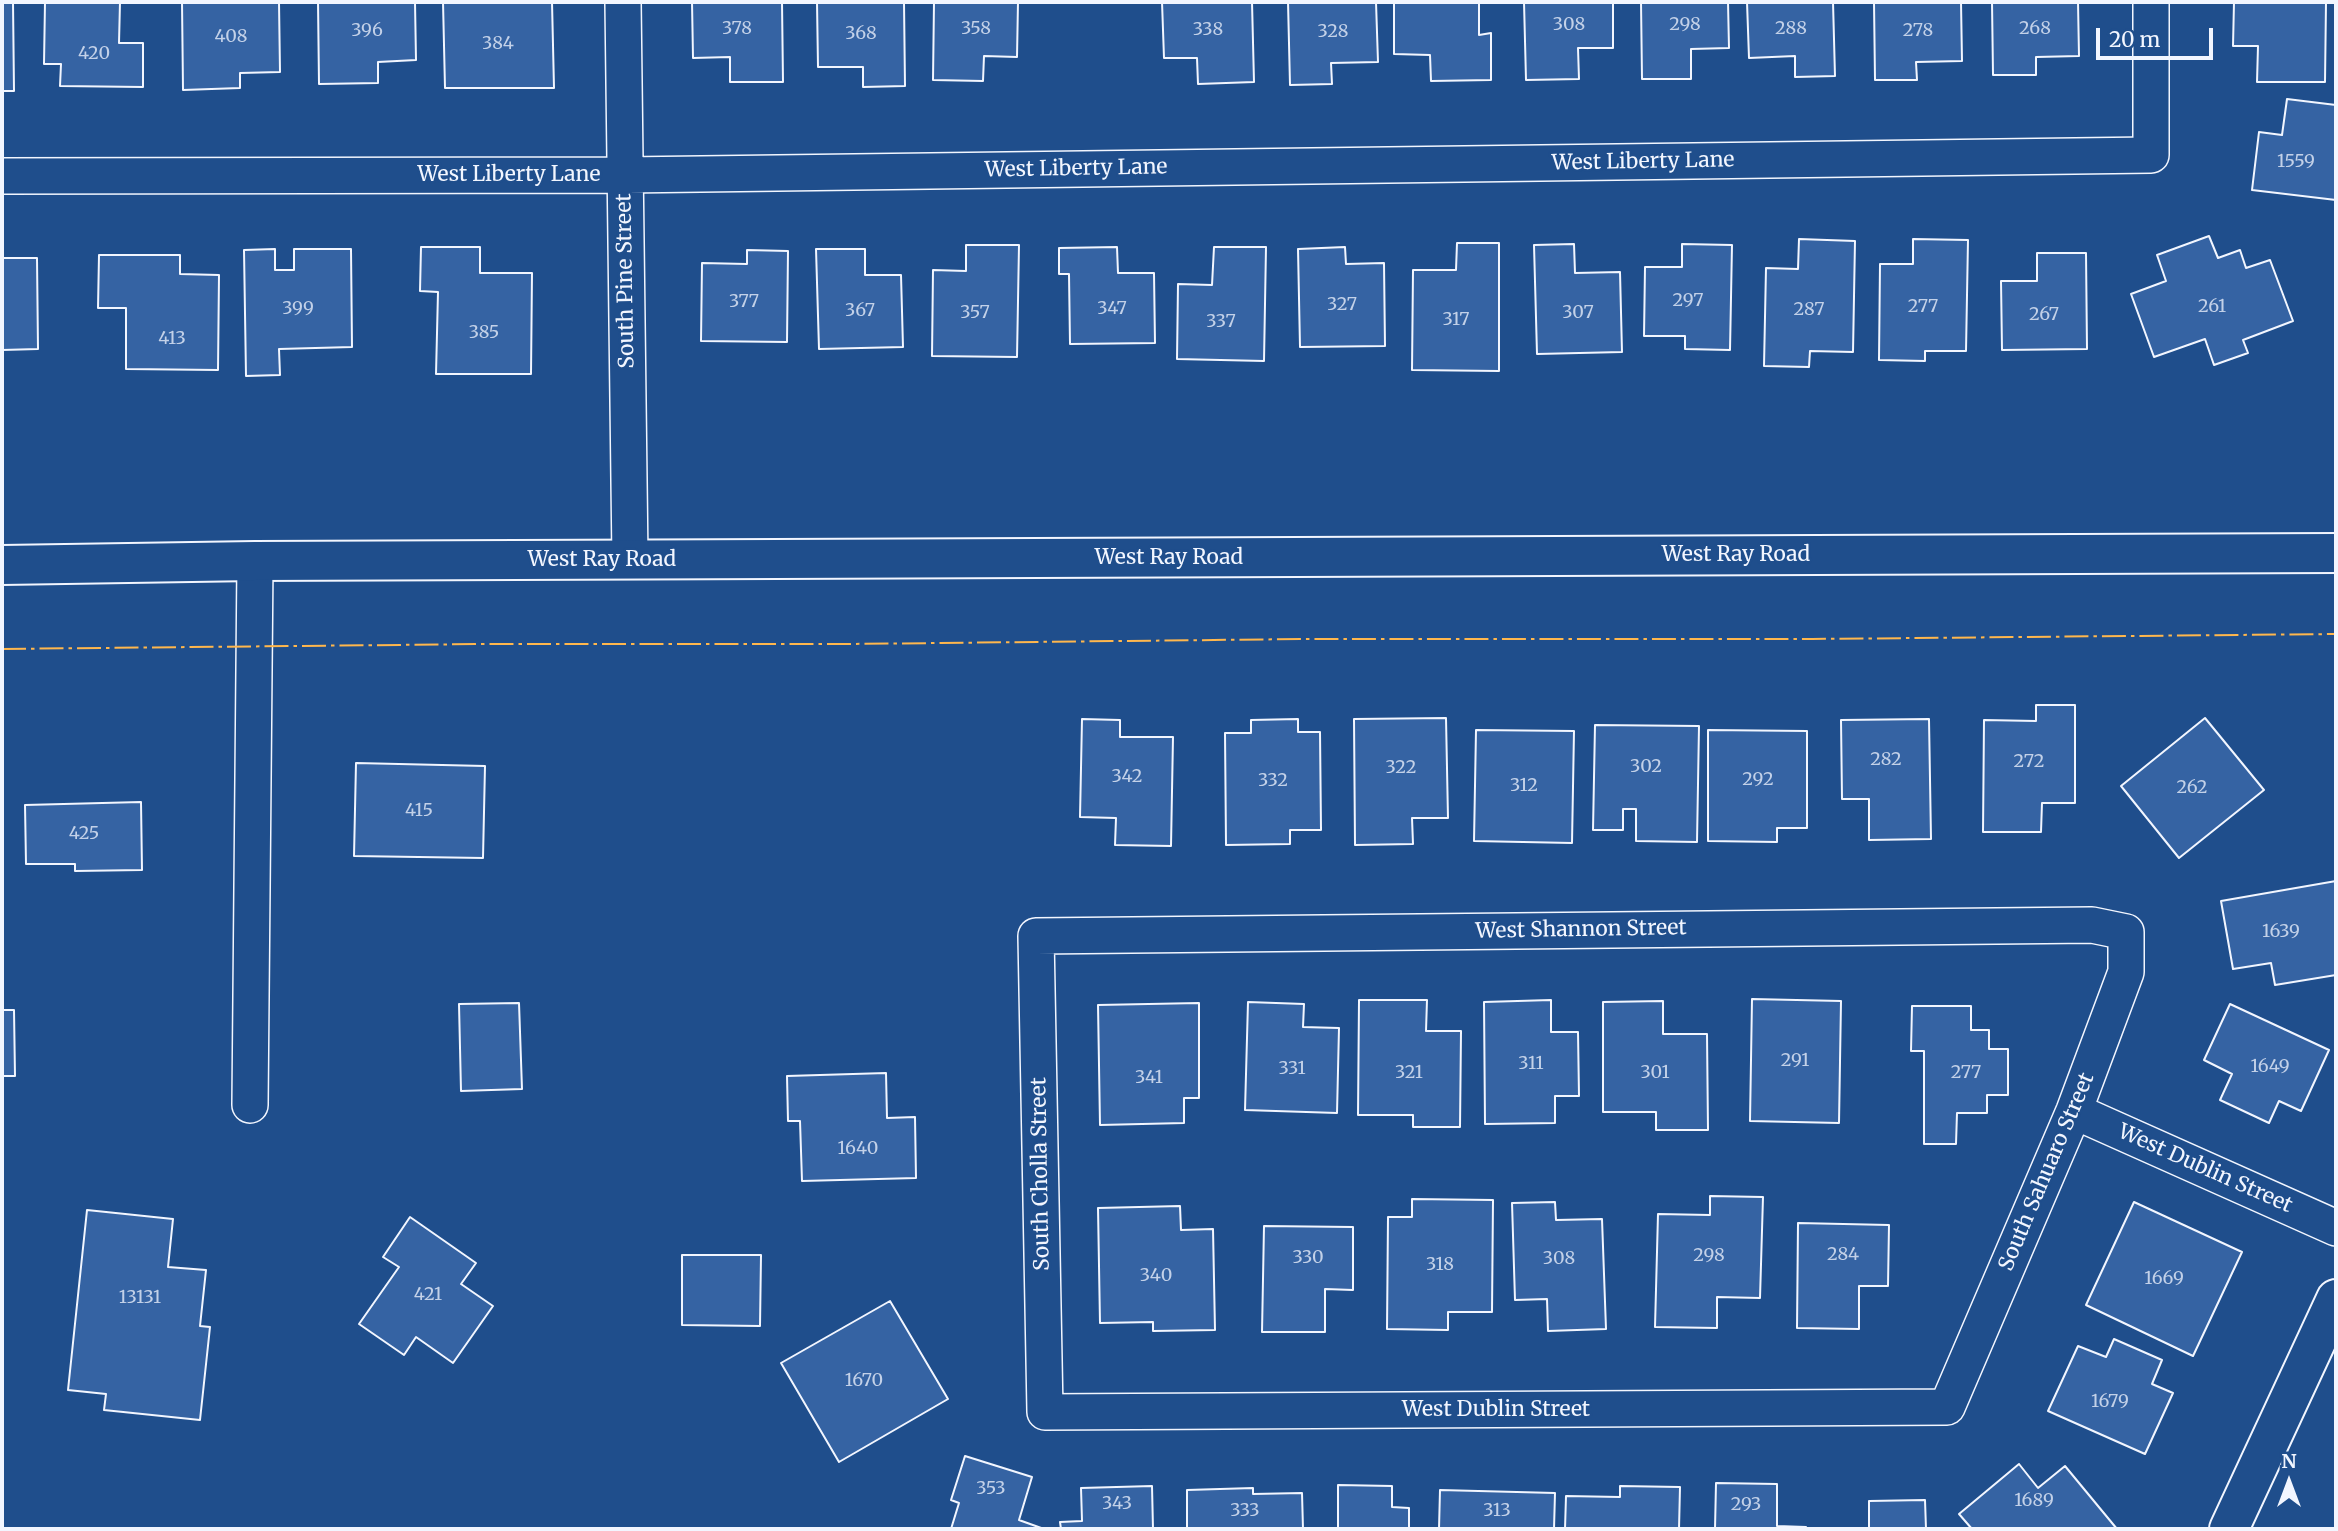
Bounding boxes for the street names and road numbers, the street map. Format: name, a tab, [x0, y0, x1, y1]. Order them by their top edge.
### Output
street label: West Liberty Lane	[1551, 148, 1735, 176]
street label: West Liberty Lane	[984, 155, 1168, 183]
street label: West Liberty Lane	[418, 162, 600, 188]
street label: South Pine Street	[612, 193, 640, 369]
street label: West Ray Road	[1662, 542, 1810, 568]
street label: West Ray Road	[1095, 545, 1243, 571]
street label: West Ray Road	[528, 547, 676, 573]
street label: West Shannon Street	[1475, 916, 1687, 944]
street label: South Sahuaro Street	[1994, 1069, 2100, 1275]
street label: South Cholla Street	[1027, 1077, 1055, 1271]
street label: West Dublin Street	[2114, 1119, 2296, 1219]
street label: West Dublin Street	[1402, 1397, 1590, 1423]

